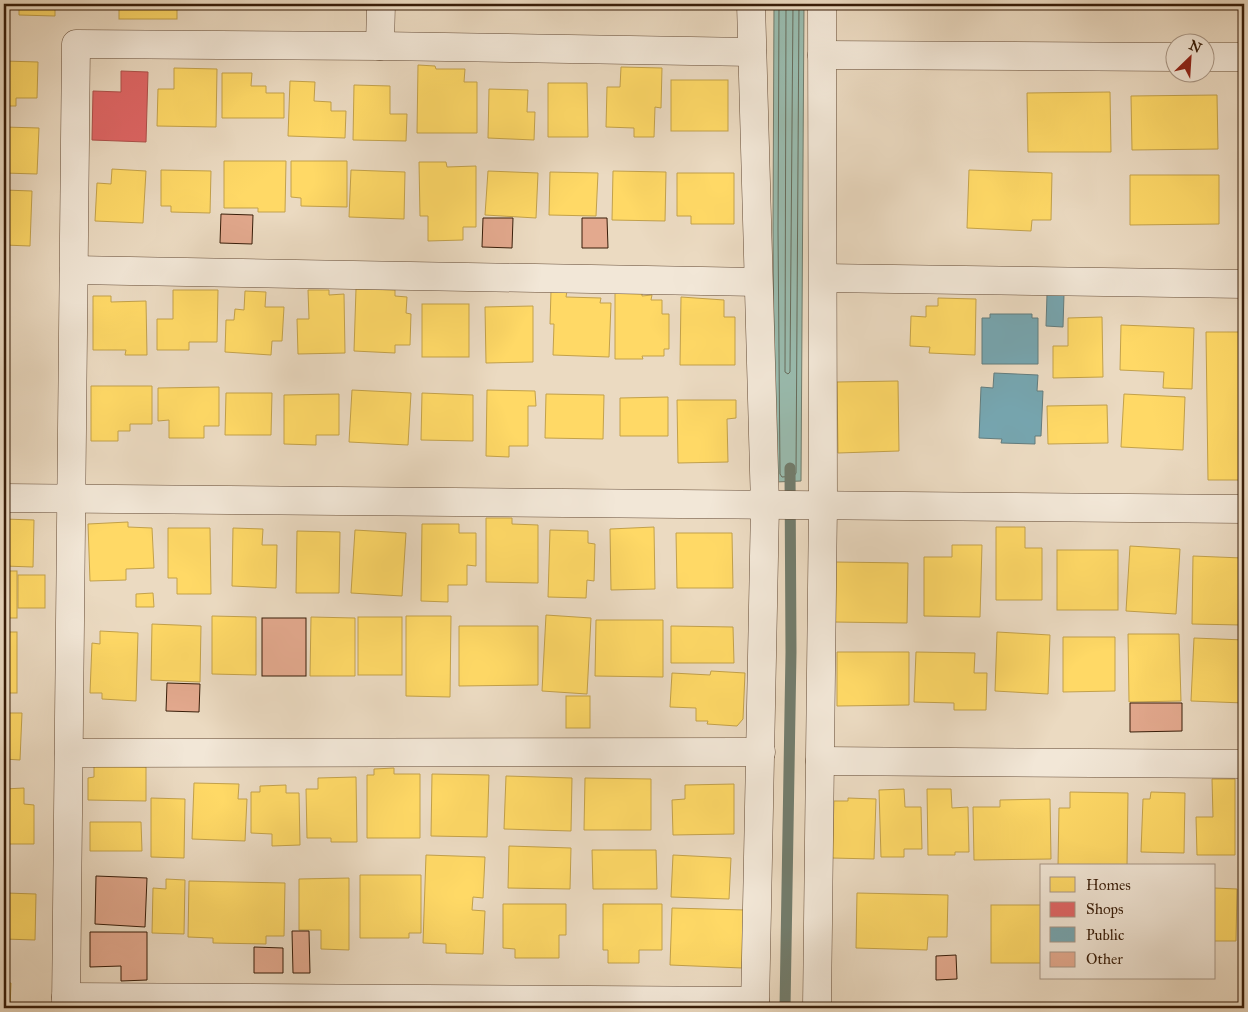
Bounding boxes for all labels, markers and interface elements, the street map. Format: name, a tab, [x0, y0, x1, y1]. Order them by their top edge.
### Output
north arrow	[1166, 32, 1216, 82]
text: N	[1186, 36, 1204, 57]
legend	[1040, 864, 1216, 980]
text: Homes	[1086, 876, 1131, 894]
text: Shops	[1086, 900, 1124, 918]
text: Public	[1086, 926, 1124, 944]
text: Other	[1086, 950, 1123, 968]

